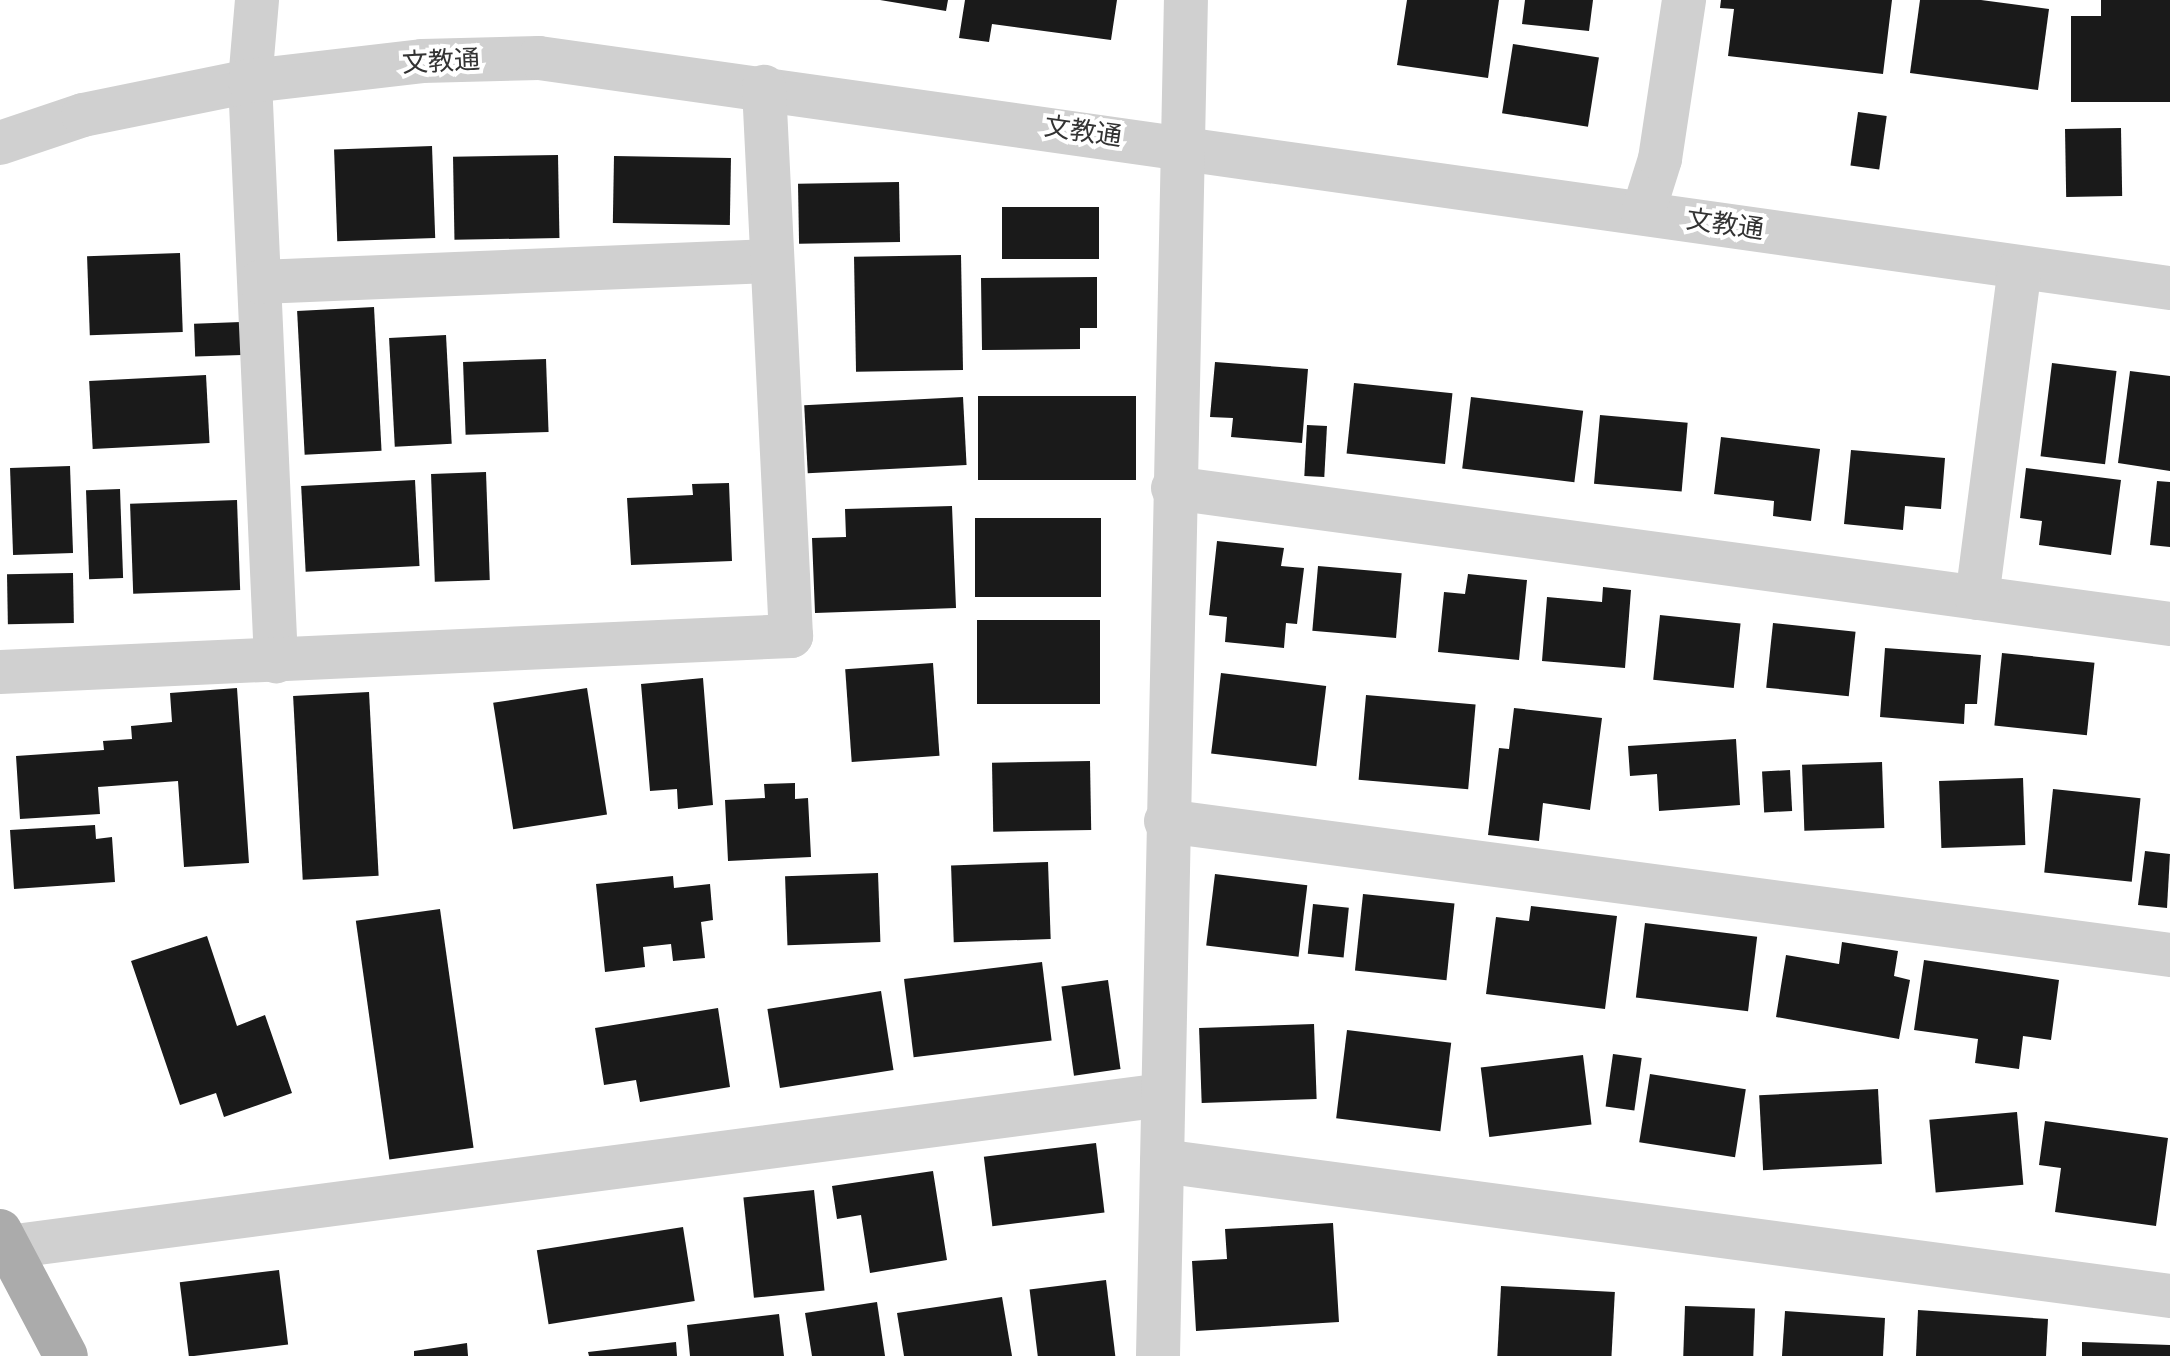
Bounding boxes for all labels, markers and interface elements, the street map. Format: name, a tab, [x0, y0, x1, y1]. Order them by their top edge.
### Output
street label: 文教通	[401, 44, 481, 80]
street label: 文教通	[1042, 111, 1124, 153]
street label: 文教通	[1684, 204, 1766, 246]

